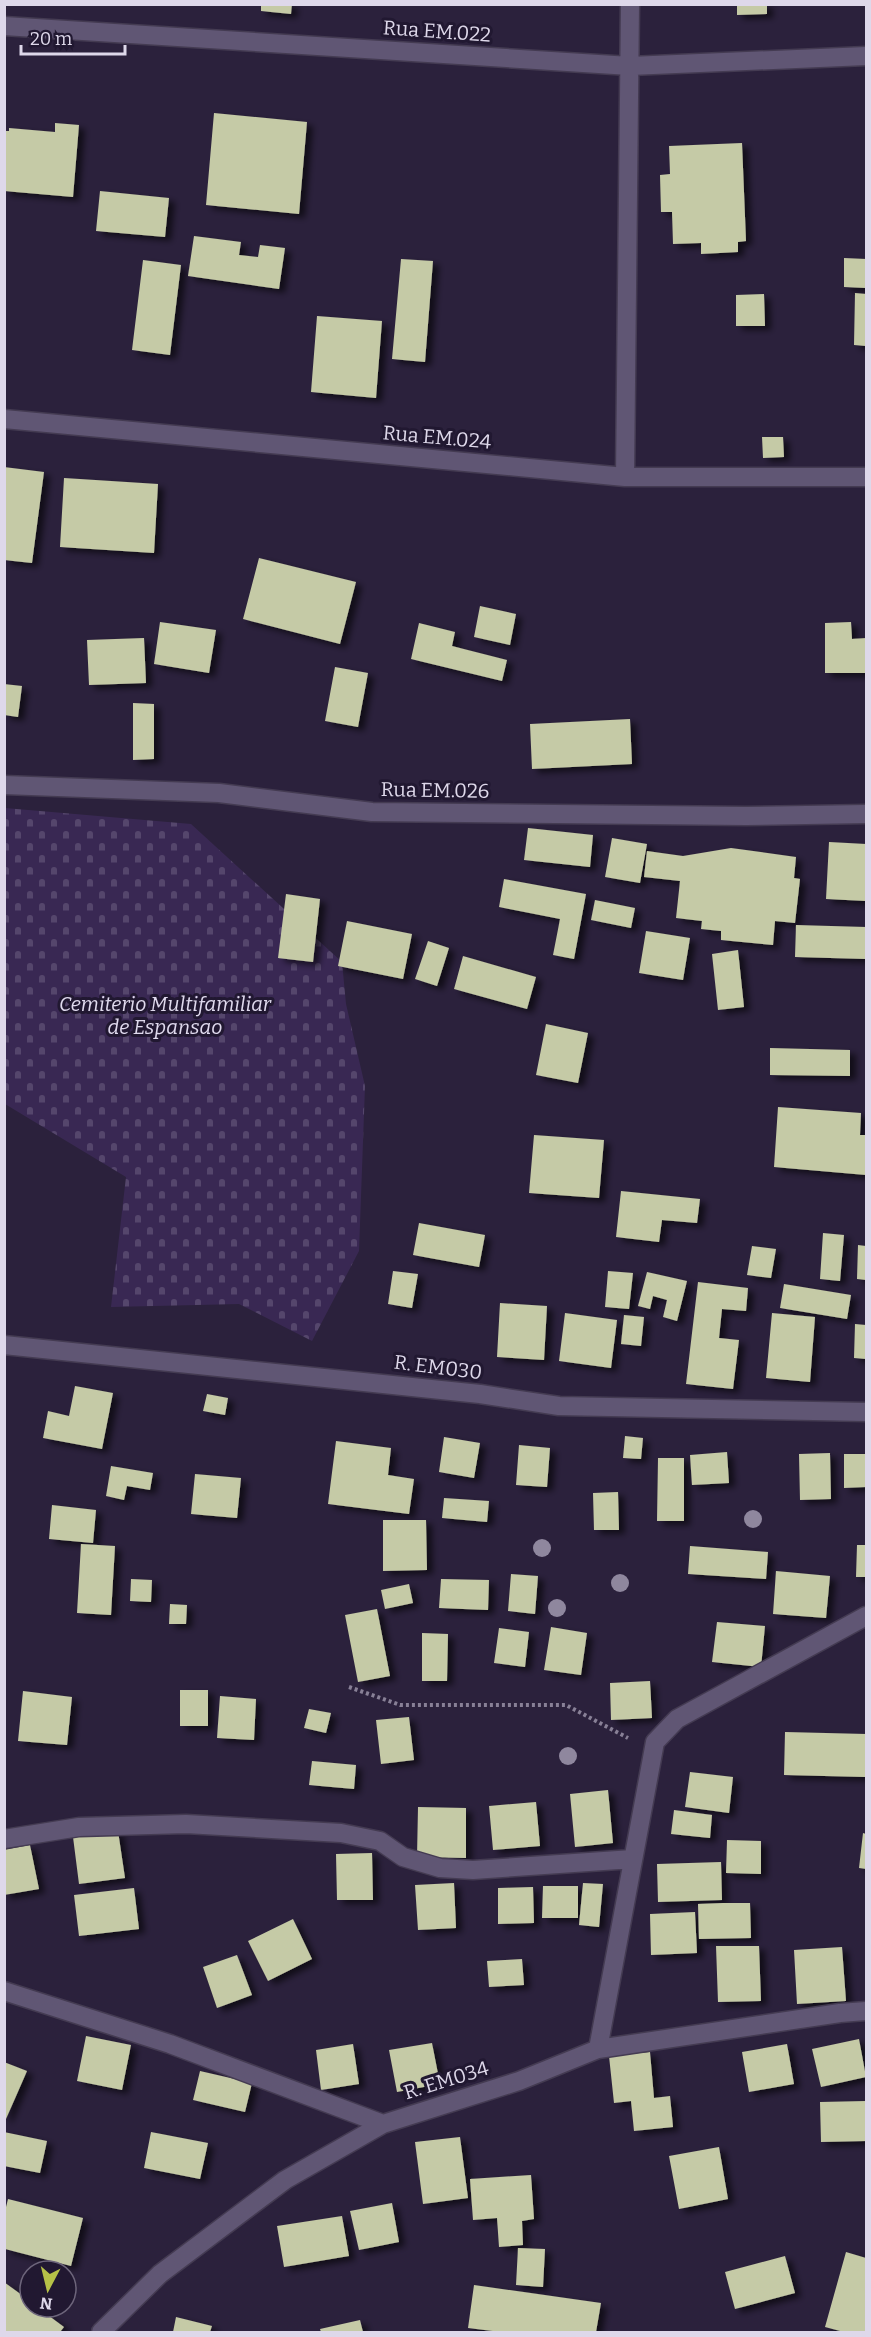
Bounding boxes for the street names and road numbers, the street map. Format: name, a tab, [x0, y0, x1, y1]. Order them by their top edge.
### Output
street label: Rua EM.022	[382, 15, 492, 47]
street label: Rua EM.024	[382, 420, 493, 454]
street label: Rua EM.026	[380, 777, 490, 803]
street label: R. EM030	[393, 1350, 483, 1384]
street label: R. EM034	[401, 2056, 492, 2104]

